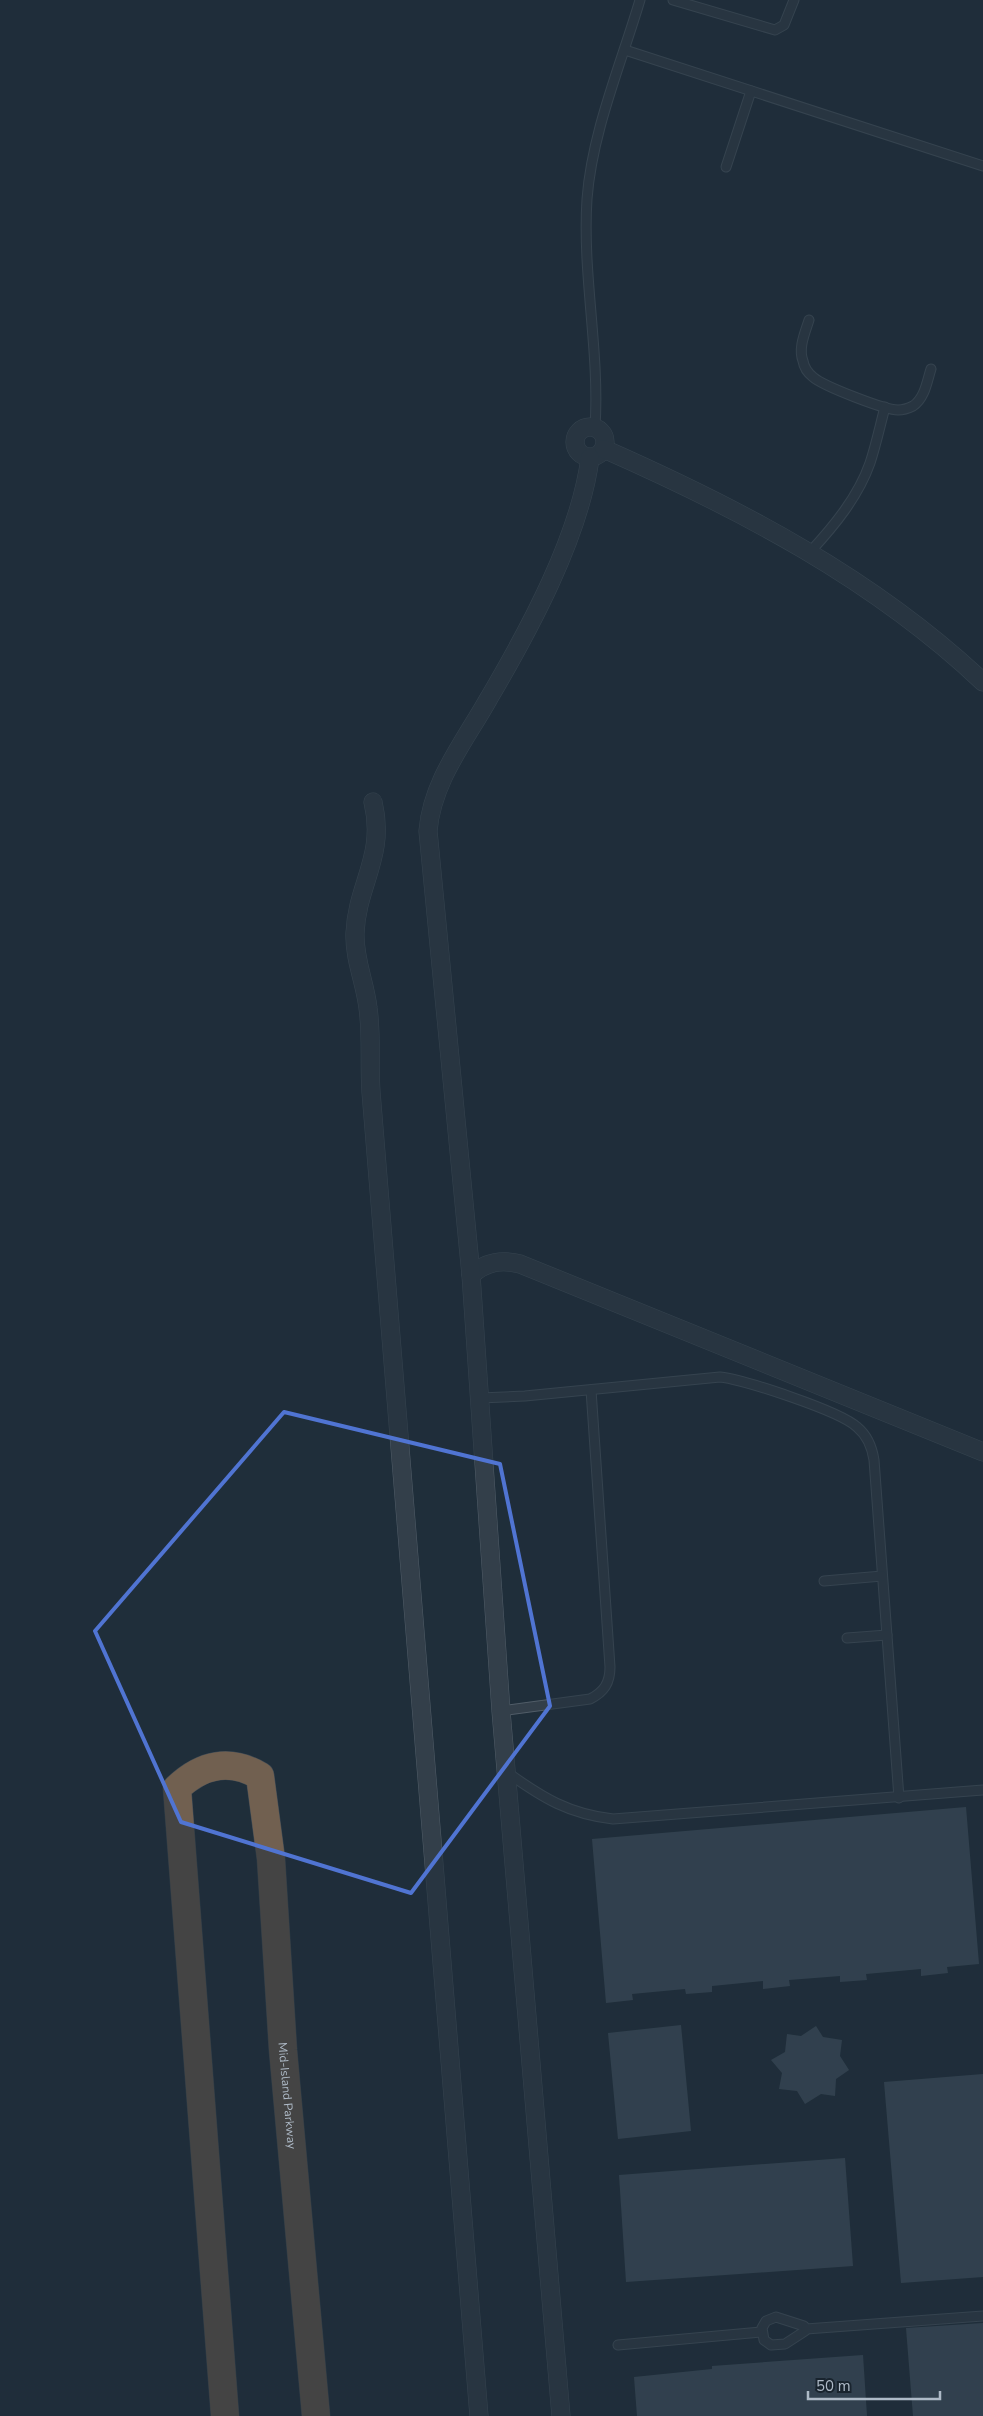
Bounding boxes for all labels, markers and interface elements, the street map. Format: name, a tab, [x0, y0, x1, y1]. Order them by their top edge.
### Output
street label: Mid-Island Parkway	[275, 2042, 300, 2151]
scale bar	[808, 2368, 940, 2400]
text: 50 m	[816, 2376, 851, 2396]

